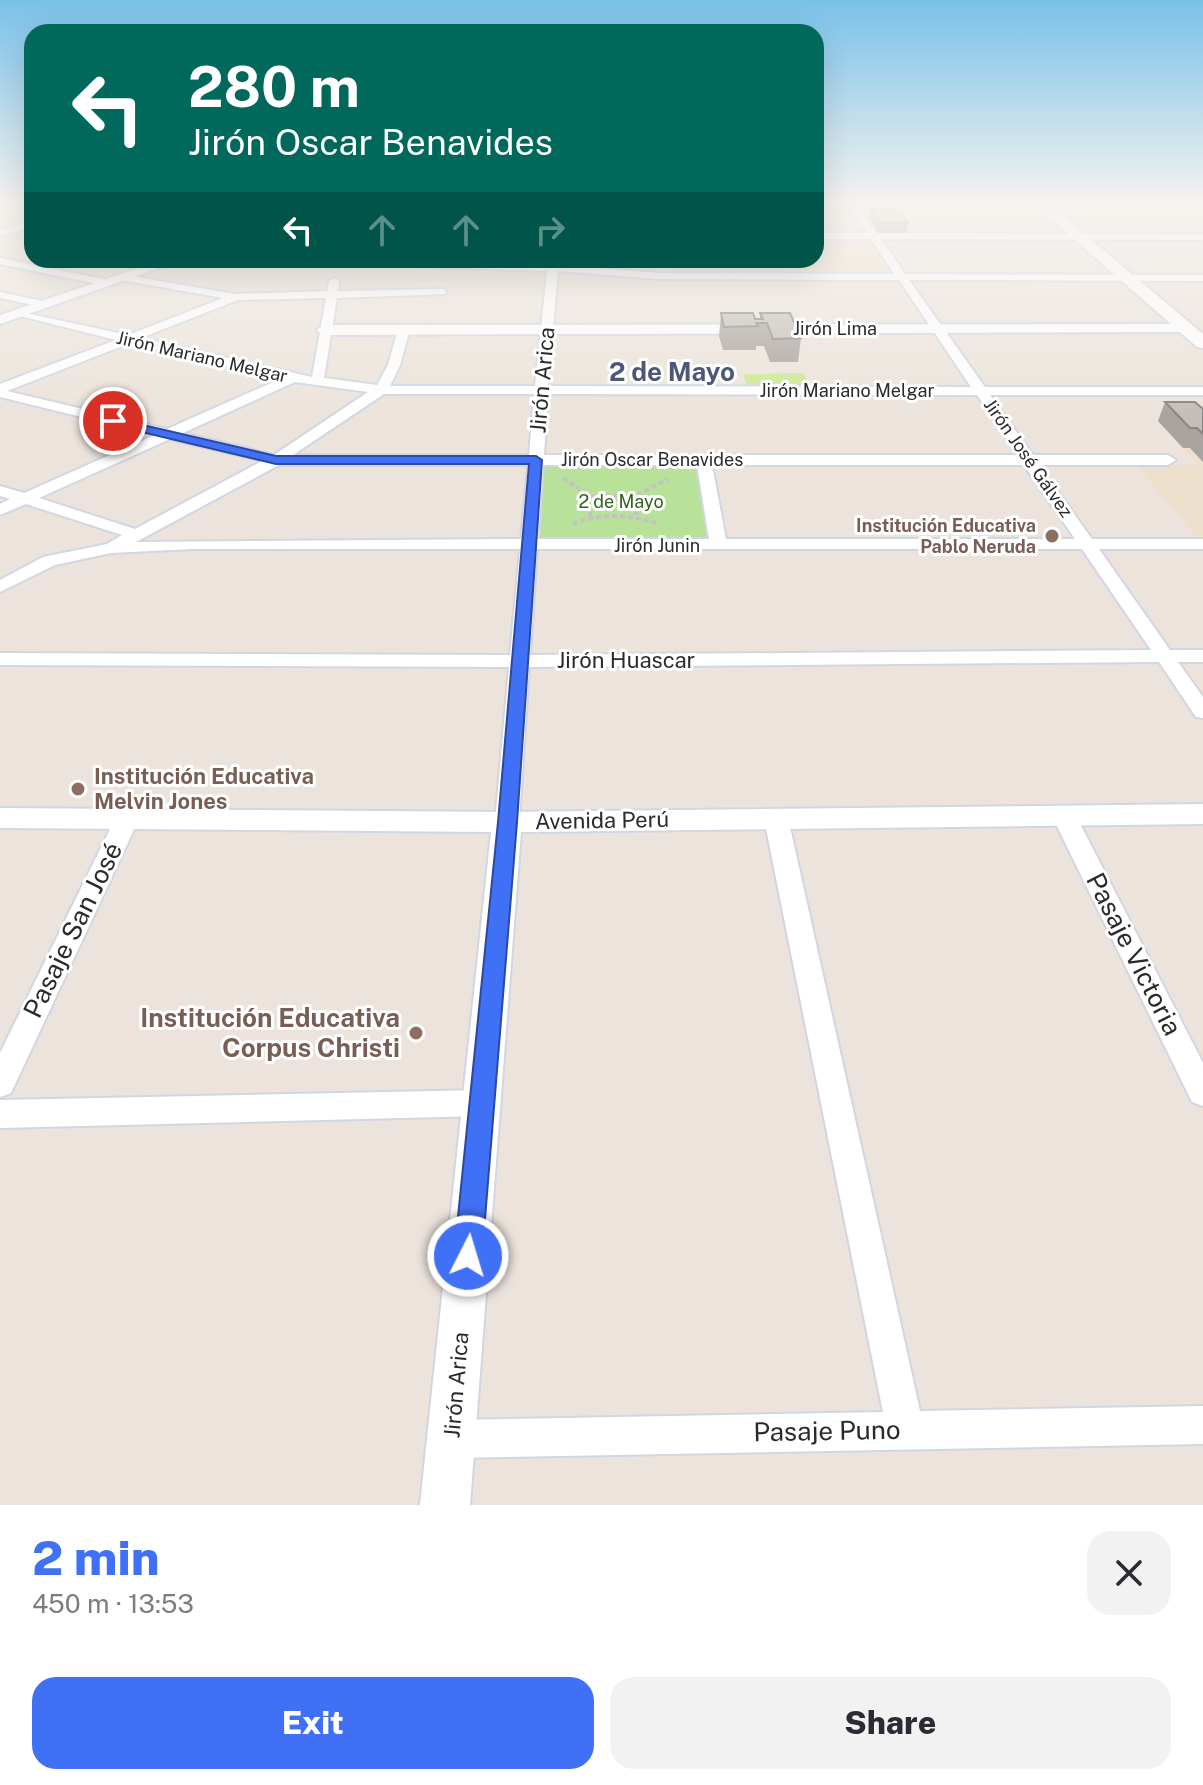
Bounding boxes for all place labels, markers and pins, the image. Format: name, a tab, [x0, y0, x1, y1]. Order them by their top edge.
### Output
pin	[79, 387, 147, 455]
place label: Institución Educativa Pablo Neruda	[856, 515, 1036, 557]
marker: Institución Educativa Pablo Neruda	[1043, 527, 1061, 545]
place label: Institución Educativa Melvin Jones	[94, 763, 314, 814]
marker: Institución Educativa Melvin Jones	[69, 780, 87, 798]
place label: Institución Educativa Corpus Christi	[140, 1002, 400, 1063]
marker: Institución Educativa Corpus Christi	[407, 1024, 425, 1042]

